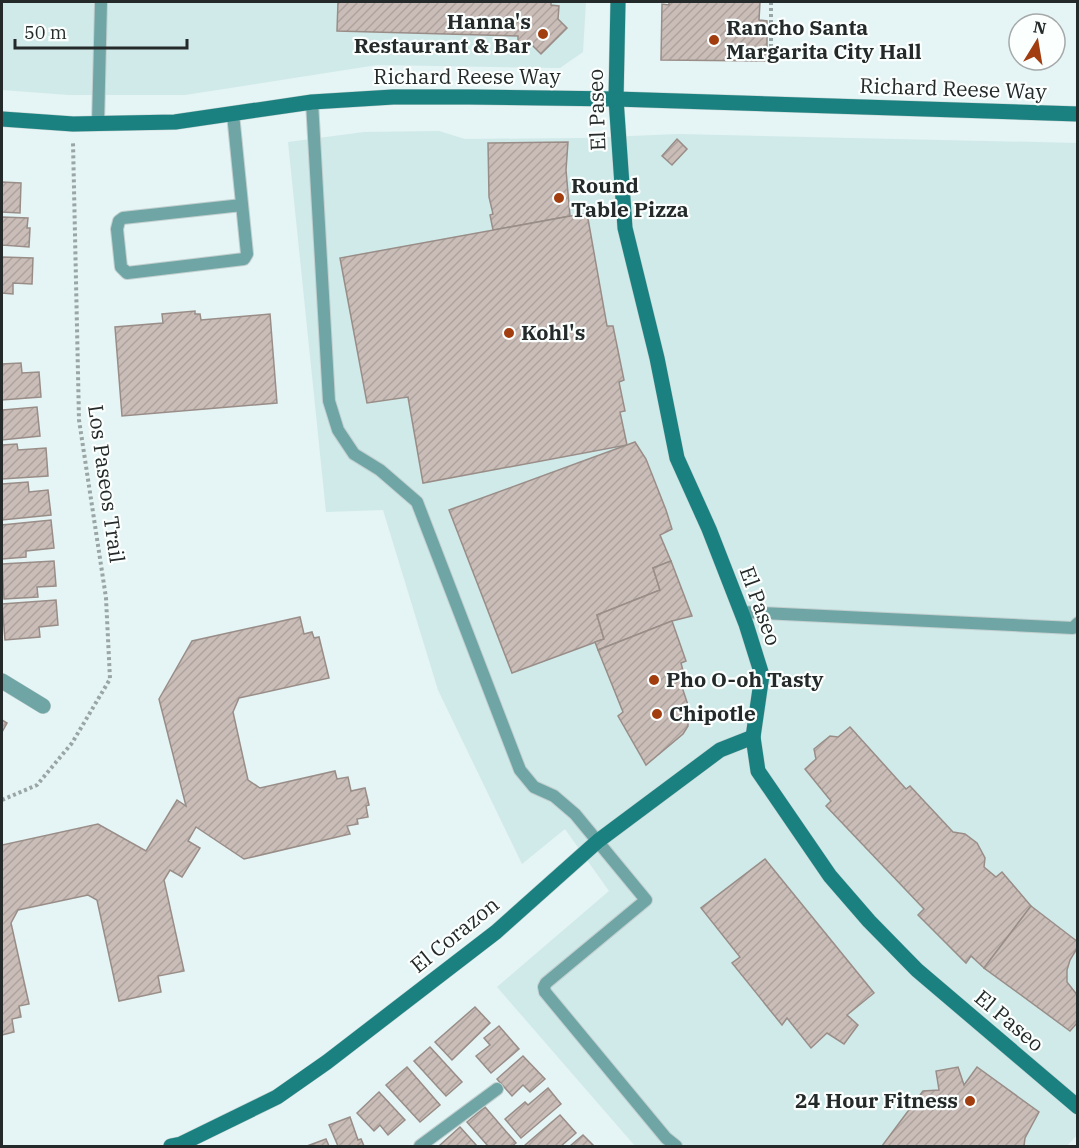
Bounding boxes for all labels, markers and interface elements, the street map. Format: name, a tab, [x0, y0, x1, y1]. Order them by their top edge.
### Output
place label: Hanna's Restaurant & Bar	[354, 7, 532, 59]
scale bar	[15, 12, 188, 50]
north arrow	[1007, 12, 1067, 72]
place label: Rancho Santa Margarita City Hall	[726, 13, 922, 65]
text: N	[1032, 16, 1048, 38]
text: 50 m	[24, 21, 67, 44]
marker: Hanna's Restaurant & Bar	[536, 27, 550, 41]
marker: Rancho Santa Margarita City Hall	[707, 33, 721, 47]
street label: Richard Reese Way	[373, 62, 561, 90]
street label: El Paseo	[581, 68, 611, 152]
street label: Richard Reese Way	[859, 71, 1048, 105]
place label: Round Table Pizza	[571, 171, 689, 223]
marker: Round Table Pizza	[552, 191, 566, 205]
place label: Kohl's	[521, 318, 585, 346]
marker: Kohl's	[502, 326, 516, 340]
street label: Los Paseos Trail	[82, 403, 132, 565]
street label: El Paseo	[734, 562, 788, 649]
place label: Pho O-oh Tasty	[666, 665, 824, 693]
marker: Pho O-oh Tasty	[647, 673, 661, 687]
place label: Chipotle	[669, 699, 756, 727]
marker: Chipotle	[650, 707, 664, 721]
street label: El Corazon	[404, 890, 505, 979]
street label: El Paseo	[969, 983, 1050, 1057]
place label: 24 Hour Fitness	[795, 1086, 958, 1114]
marker: 24 Hour Fitness	[963, 1094, 977, 1108]

